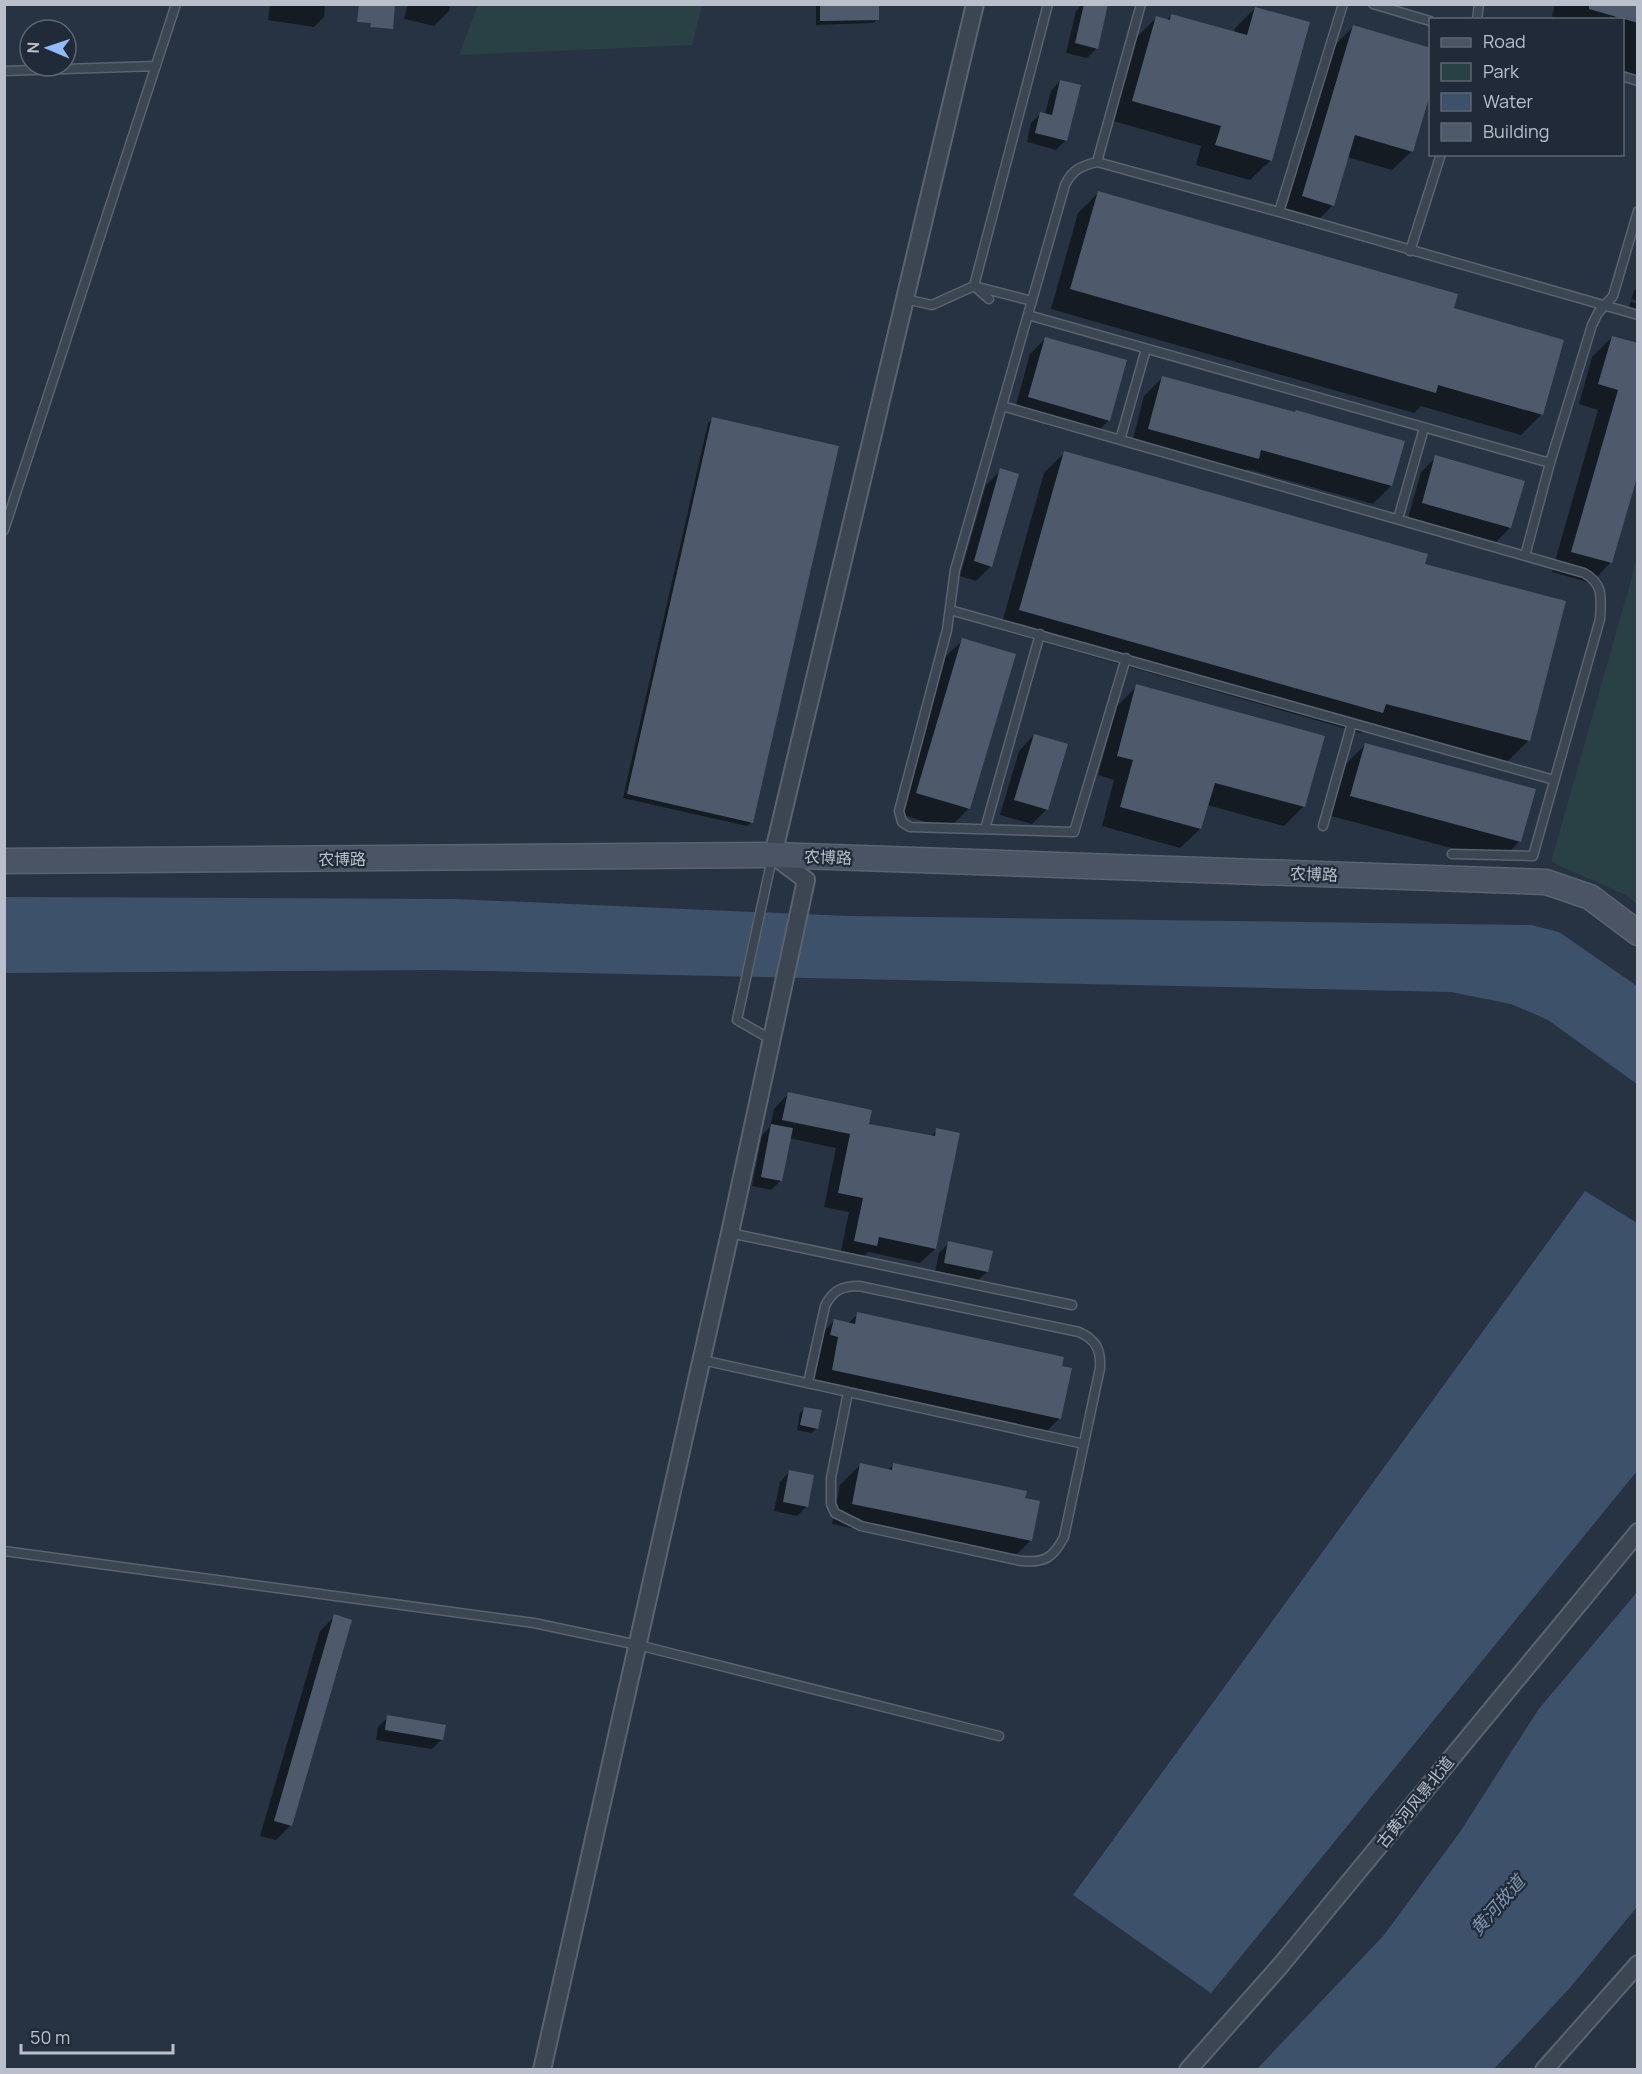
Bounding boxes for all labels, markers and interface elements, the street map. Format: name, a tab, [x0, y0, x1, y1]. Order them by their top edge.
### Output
north arrow	[18, 18, 78, 78]
legend	[1429, 18, 1624, 156]
text: Road	[1483, 29, 1526, 53]
text: N	[22, 41, 44, 54]
text: Park	[1483, 59, 1520, 83]
text: Water	[1483, 89, 1533, 113]
text: Building	[1483, 119, 1549, 143]
street label: 农博路	[804, 845, 852, 869]
street label: 农博路	[318, 848, 366, 870]
street label: 农博路	[1290, 862, 1338, 886]
street label: 古黄河风景北道	[1371, 1752, 1459, 1852]
water label: 黄河故道	[1464, 1868, 1532, 1940]
scale bar	[21, 2017, 172, 2055]
text: 50 m	[30, 2025, 70, 2049]

